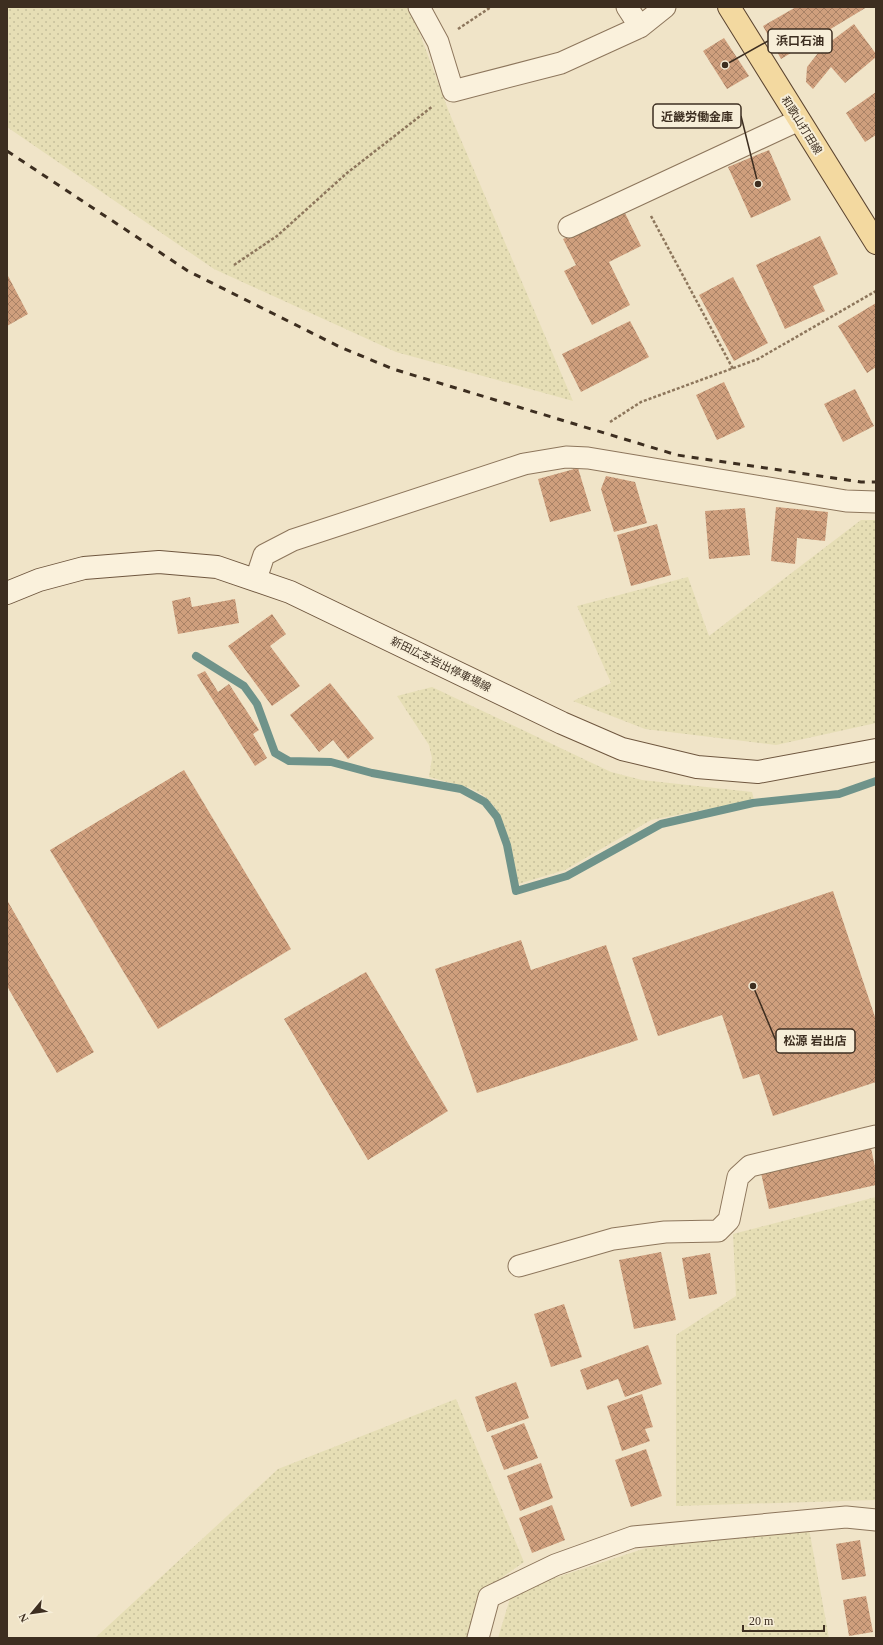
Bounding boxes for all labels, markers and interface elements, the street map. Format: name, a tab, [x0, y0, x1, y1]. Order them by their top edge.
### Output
callout: 浜口石油	[768, 29, 832, 53]
text: 浜口石油	[776, 34, 824, 48]
street label: 和歌山打田線	[779, 94, 825, 156]
callout: 近畿労働金庫	[653, 104, 741, 128]
text: 近畿労働金庫	[661, 110, 733, 124]
street label: 新田広芝岩出停車場線	[389, 634, 493, 694]
callout: 松源 岩出店	[776, 1029, 855, 1053]
text: 松源 岩出店	[783, 1034, 847, 1048]
north arrow	[12, 1593, 52, 1633]
scale bar	[743, 1607, 824, 1633]
text: N	[16, 1611, 30, 1624]
text: 20 m	[749, 1614, 774, 1628]

